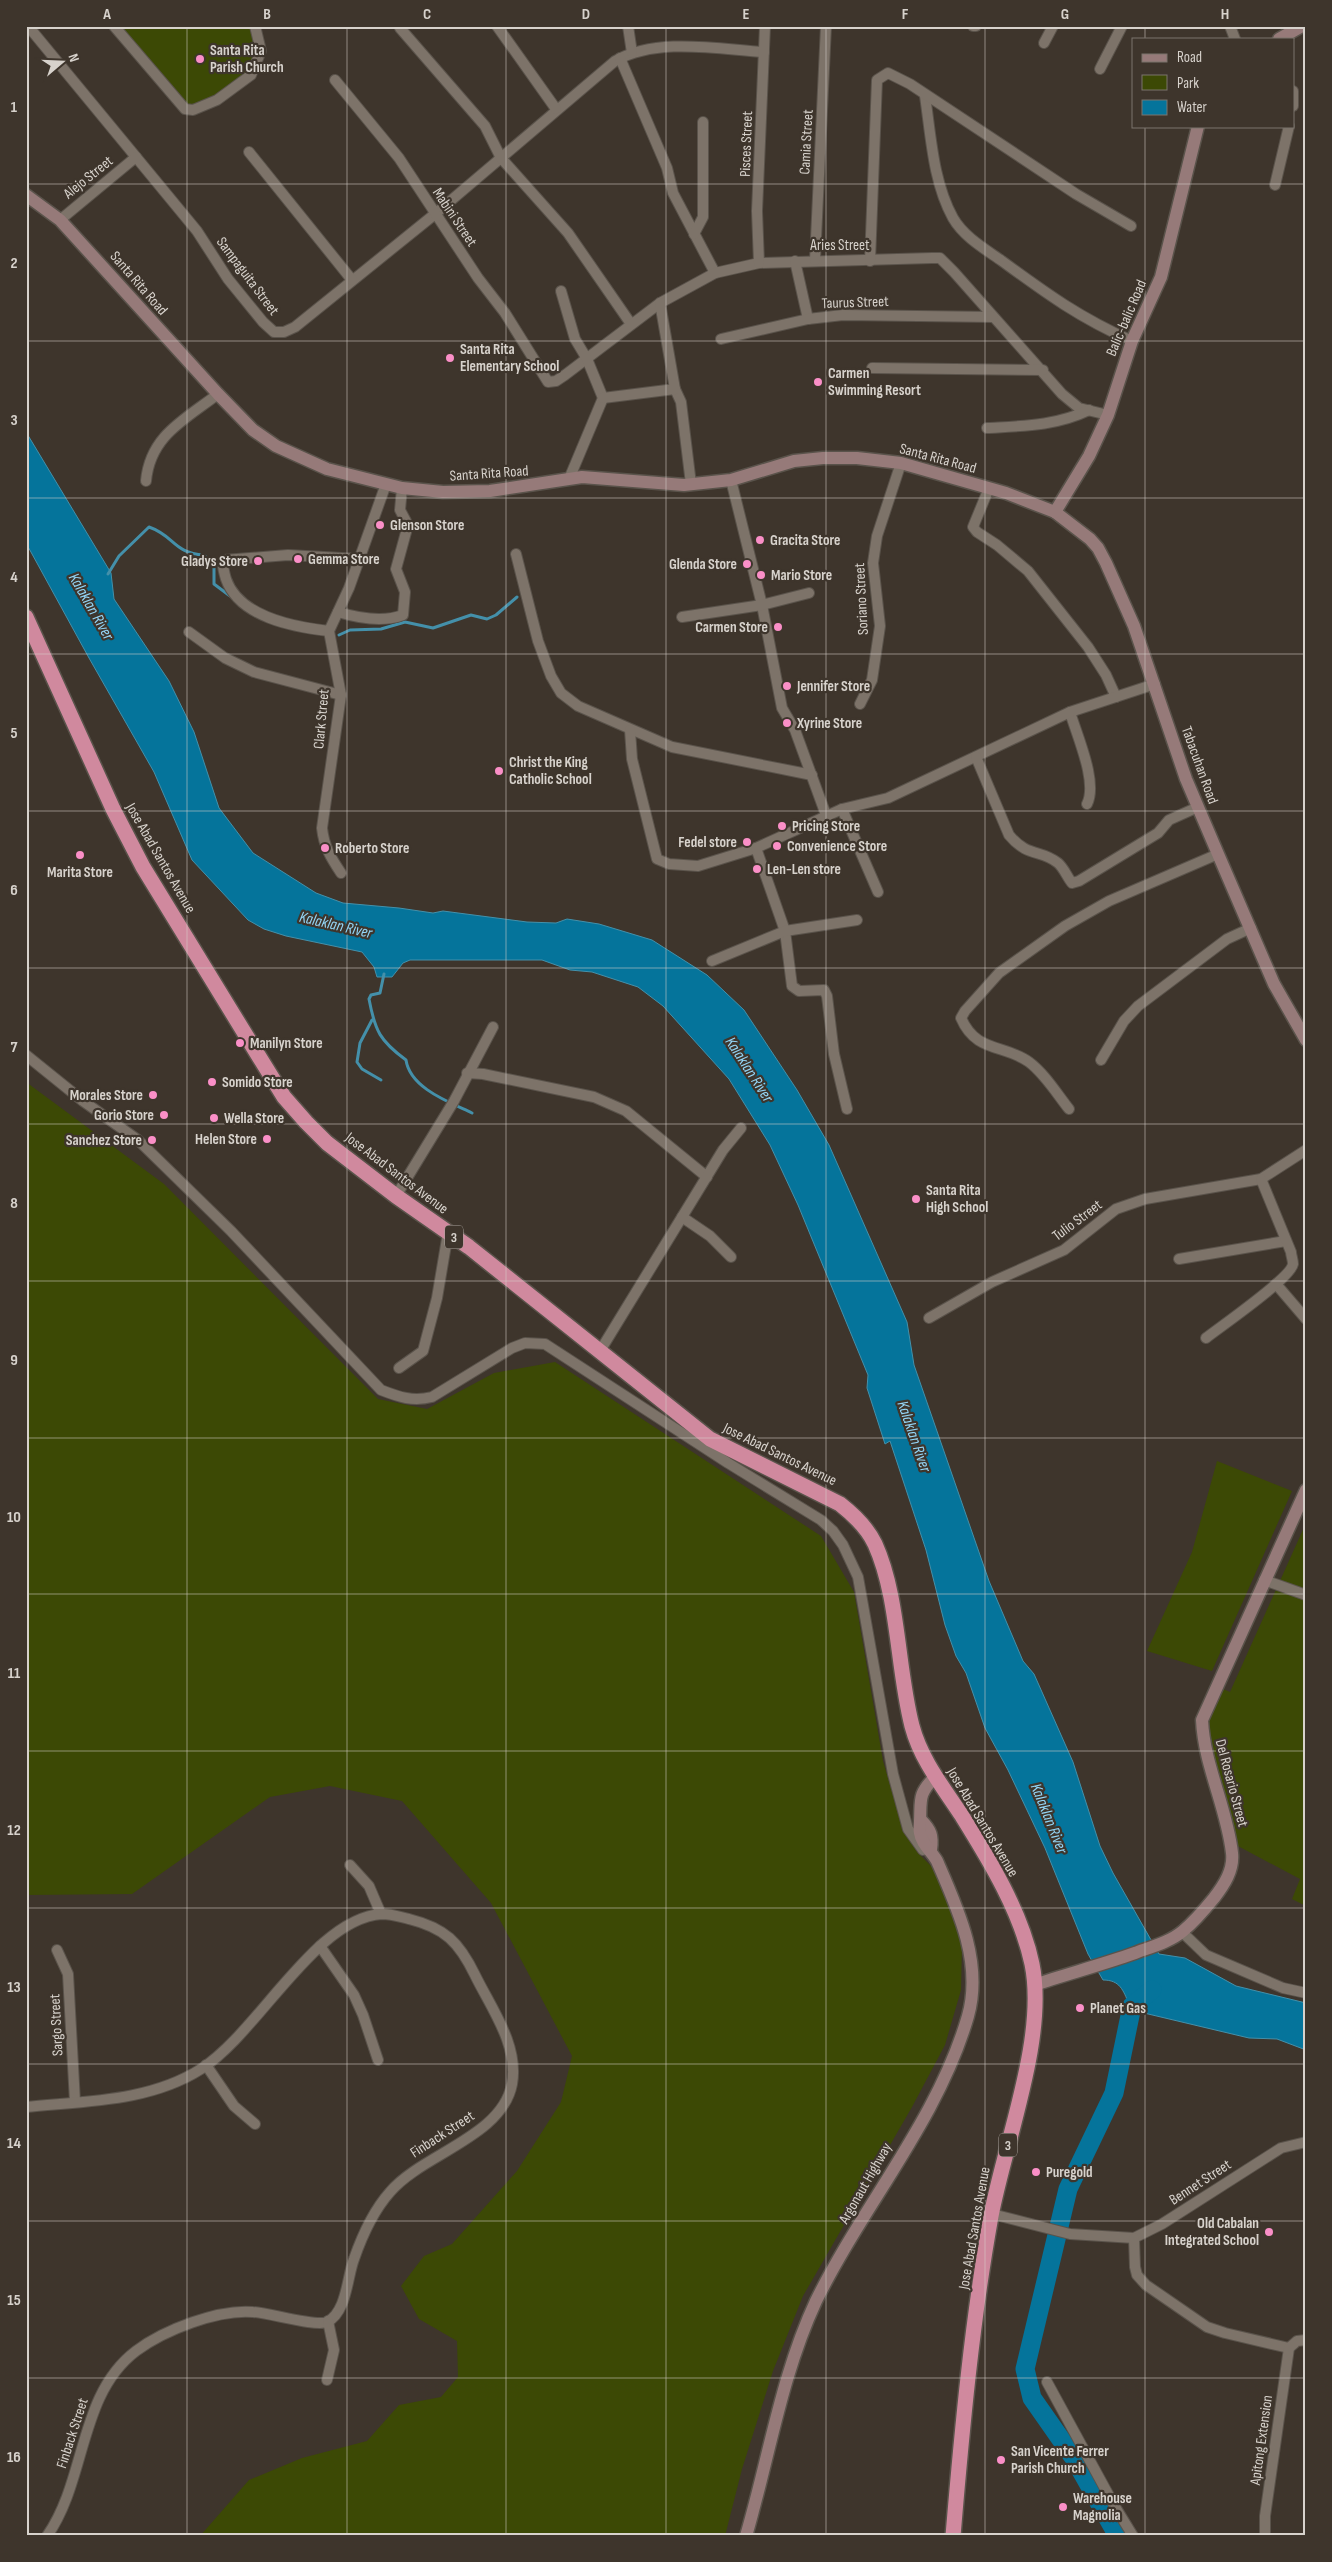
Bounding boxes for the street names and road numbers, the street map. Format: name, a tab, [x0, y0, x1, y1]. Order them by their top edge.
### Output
street label: Camia Street	[795, 109, 818, 175]
street label: Pisces Street	[736, 110, 757, 177]
street label: Alejo Street	[59, 151, 117, 204]
street label: Mabini Street	[428, 184, 481, 251]
street label: Sampaguita Street	[212, 233, 283, 320]
street label: Aries Street	[809, 236, 870, 255]
street label: Santa Rita Road	[106, 247, 172, 319]
street label: Balic-balic Road	[1102, 277, 1151, 359]
street label: Taurus Street	[821, 292, 889, 313]
street label: Santa Rita Road	[897, 439, 978, 478]
street label: Santa Rita Road	[449, 461, 529, 486]
street label: Soriano Street	[850, 562, 873, 636]
street label: Clark Street	[309, 688, 334, 750]
street label: Tabacuhan Road	[1177, 724, 1222, 807]
street label: Jose Abad Santos Avenue	[121, 799, 200, 917]
street label: Jose Abad Santos Avenue	[341, 1128, 452, 1218]
street label: Tulio Street	[1049, 1195, 1106, 1245]
road number: 3	[445, 1226, 463, 1248]
street label: Jose Abad Santos Avenue	[719, 1418, 840, 1490]
street label: Del Rosario Street	[1211, 1737, 1252, 1829]
street label: Jose Abad Santos Avenue	[942, 1763, 1023, 1880]
street label: Sargo Street	[45, 1993, 68, 2057]
street label: Finback Street	[407, 2106, 478, 2162]
road number: 3	[999, 2134, 1017, 2156]
street label: Argonaut Highway	[834, 2139, 896, 2228]
street label: Bennet Street	[1166, 2155, 1235, 2209]
street label: Jose Abad Santos Avenue	[954, 2165, 995, 2292]
street label: Apitong Extension	[1246, 2394, 1277, 2487]
street label: Finback Street	[52, 2395, 93, 2471]

